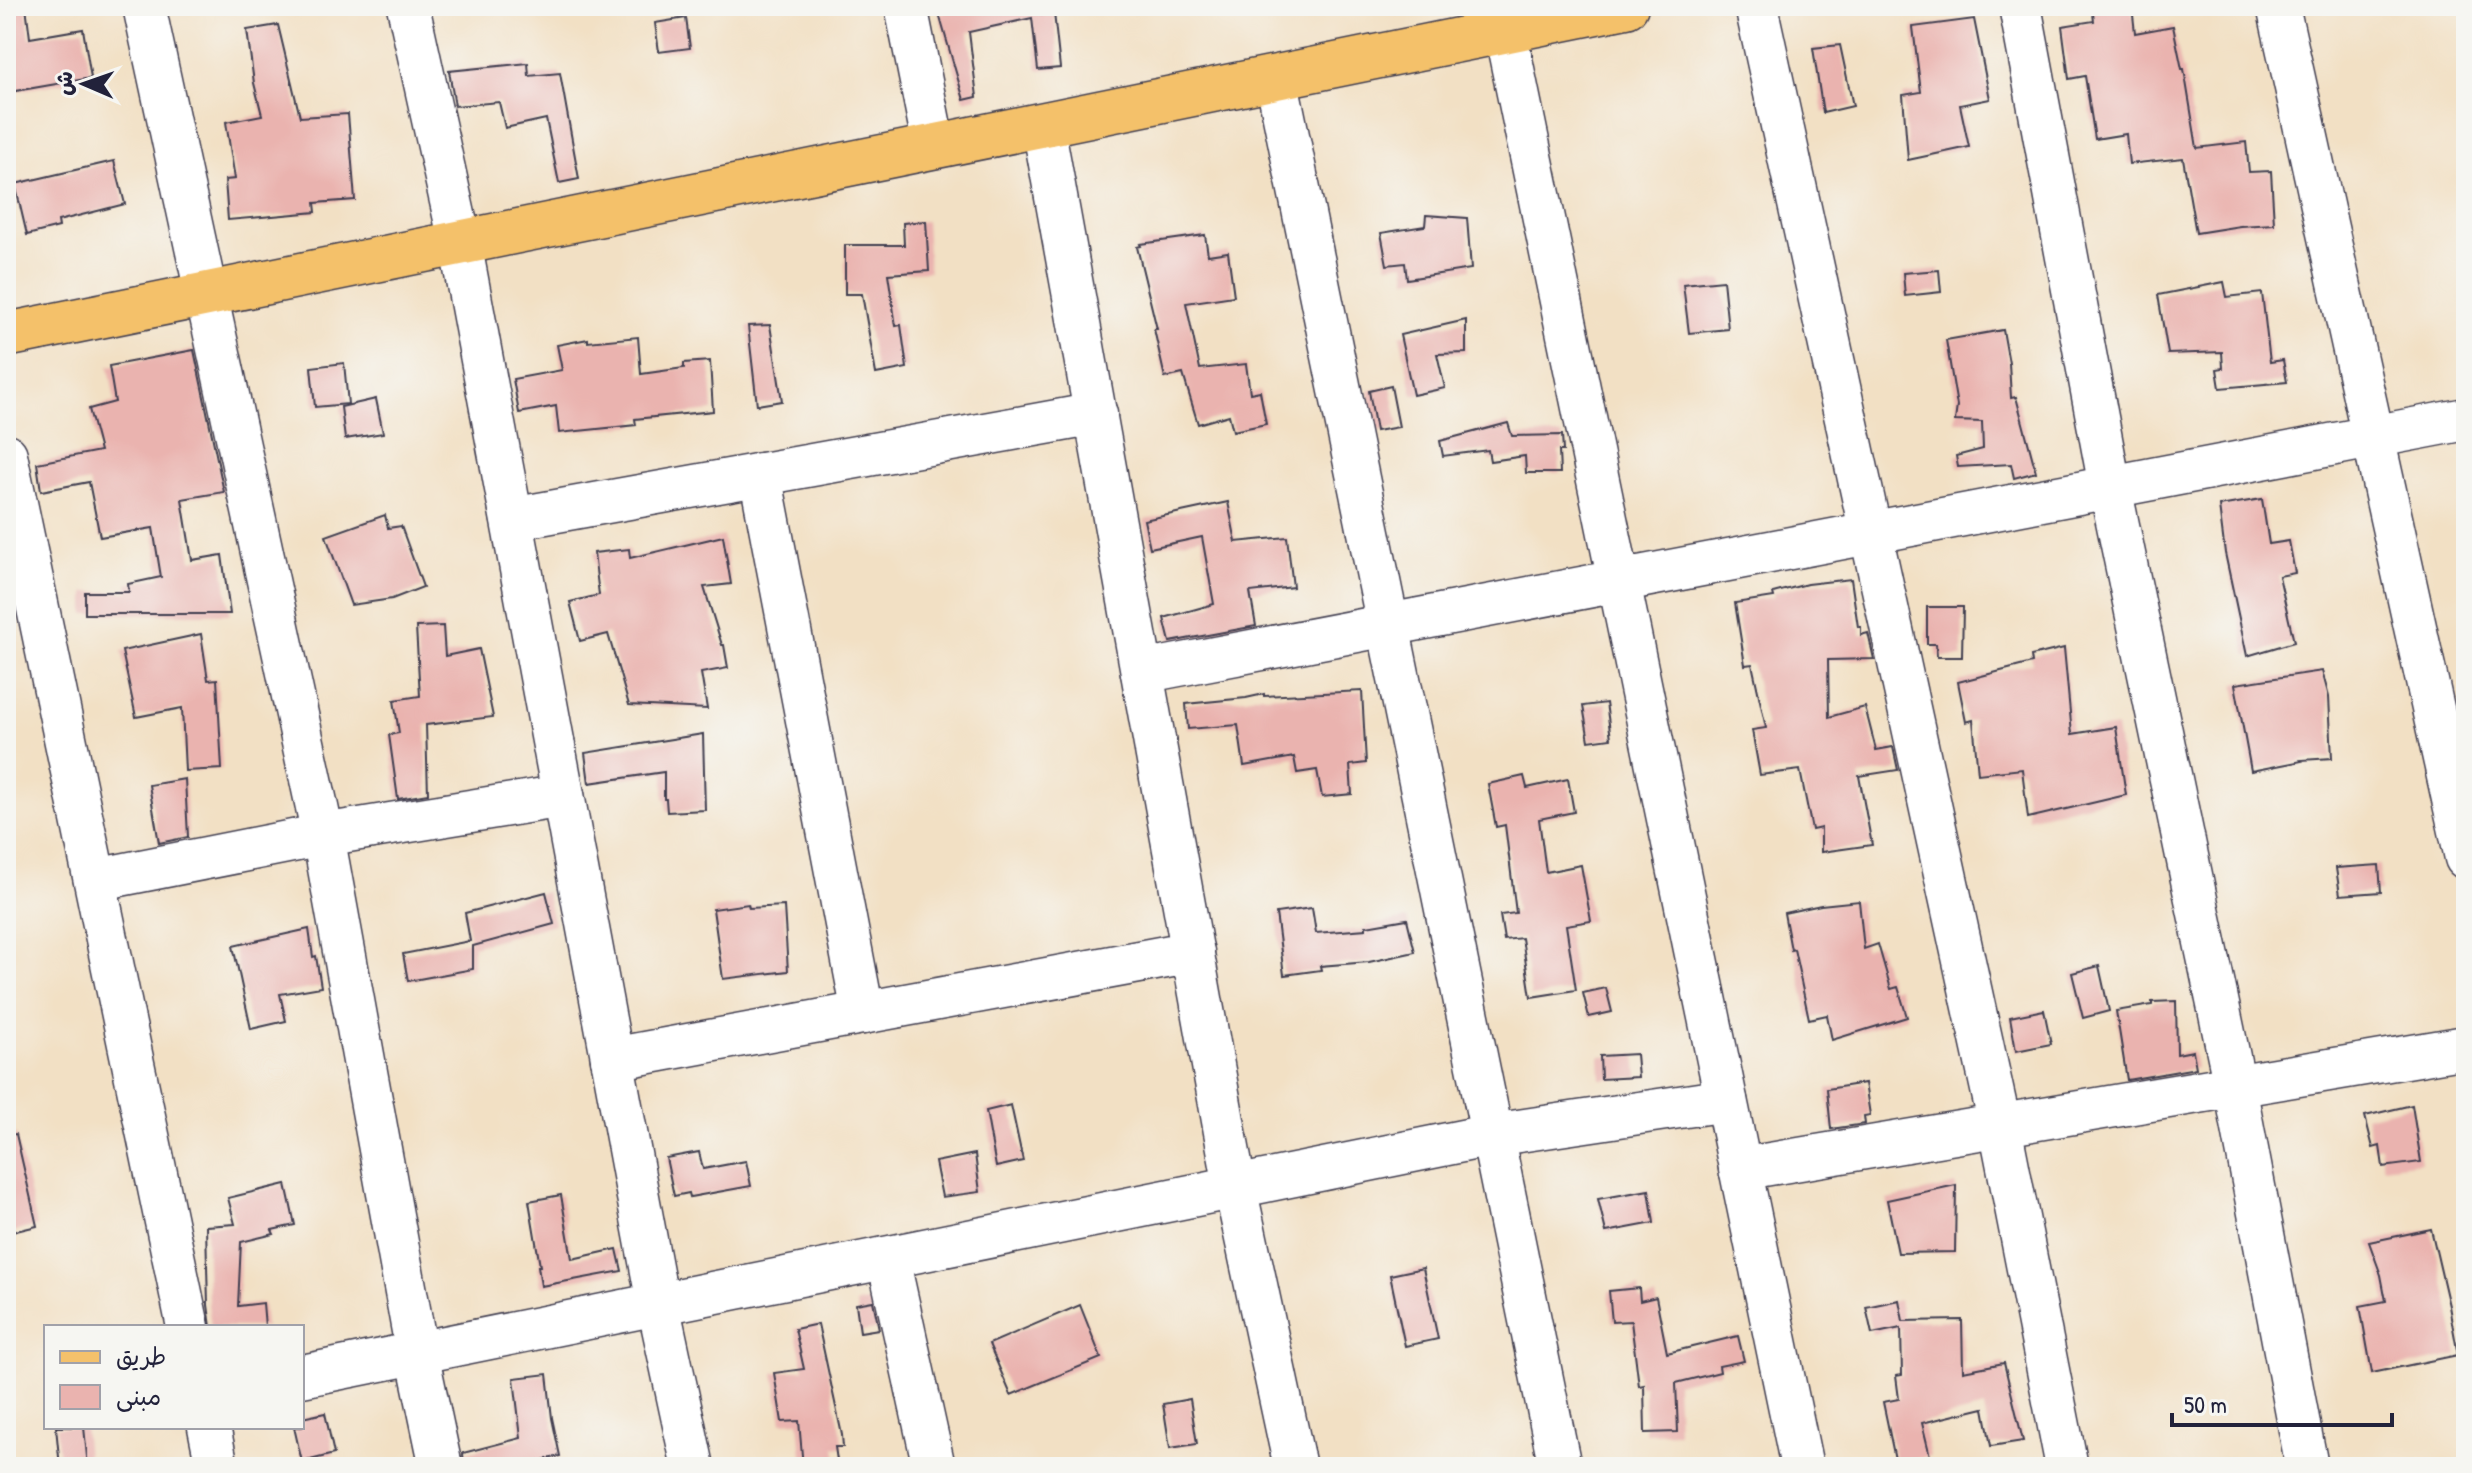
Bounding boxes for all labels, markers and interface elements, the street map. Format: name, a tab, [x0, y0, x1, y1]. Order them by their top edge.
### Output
north arrow	[44, 44, 124, 124]
text: ش	[49, 71, 79, 96]
legend	[44, 1325, 304, 1429]
text: طريق	[116, 1340, 166, 1372]
scale bar	[2172, 1377, 2392, 1427]
text: مبنى	[116, 1380, 161, 1412]
text: 50 m	[2184, 1388, 2227, 1420]

